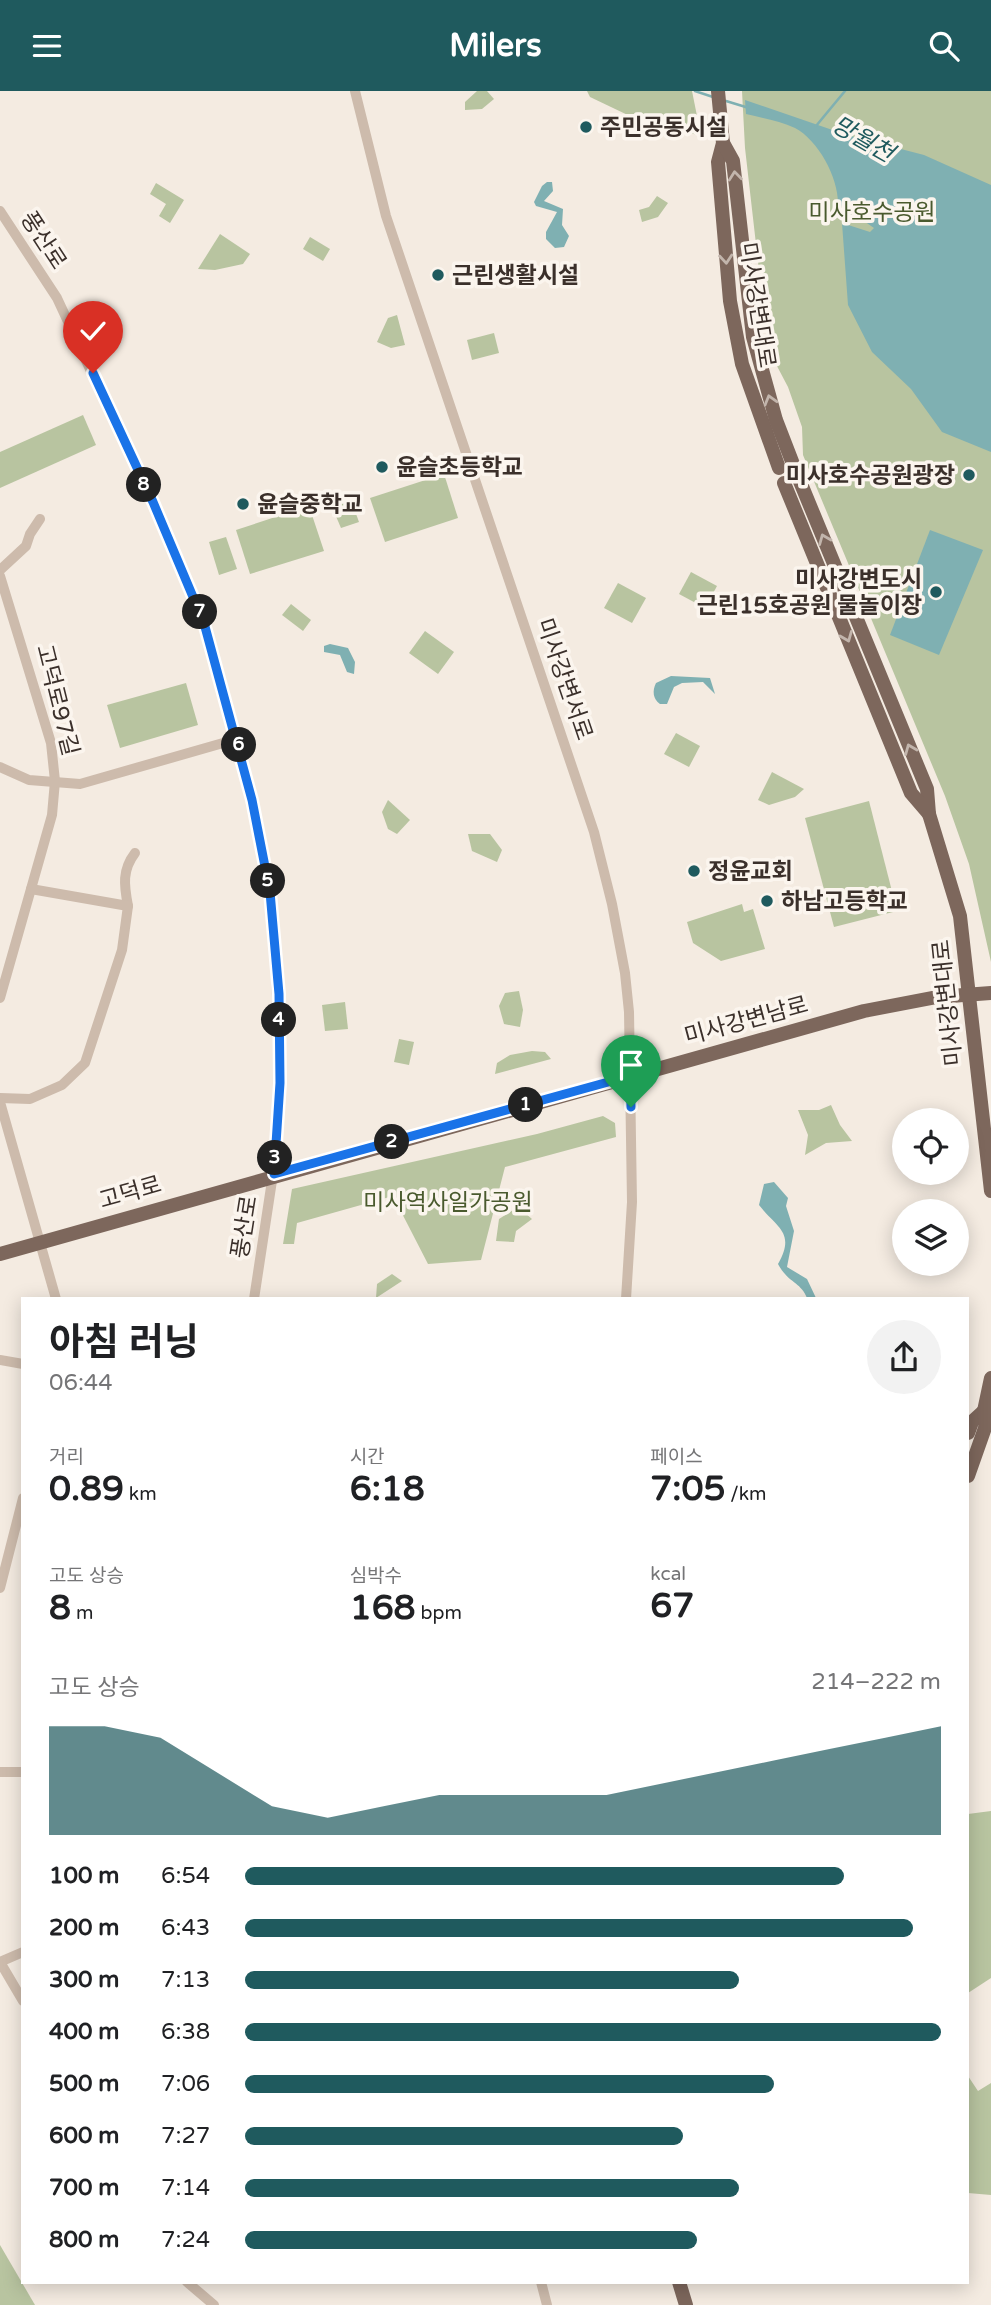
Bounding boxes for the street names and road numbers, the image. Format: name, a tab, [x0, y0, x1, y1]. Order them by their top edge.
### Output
street label: 풍산로	[14, 206, 72, 275]
street label: 미사강변대로	[733, 240, 781, 370]
street label: 미사강변서로	[530, 615, 598, 744]
street label: 고덕로97길	[30, 642, 84, 759]
street label: 미사강변대로	[927, 938, 969, 1067]
street label: 미사강변남로	[681, 991, 811, 1051]
street label: 고덕로	[96, 1171, 165, 1215]
street label: 풍산로	[226, 1194, 264, 1261]

